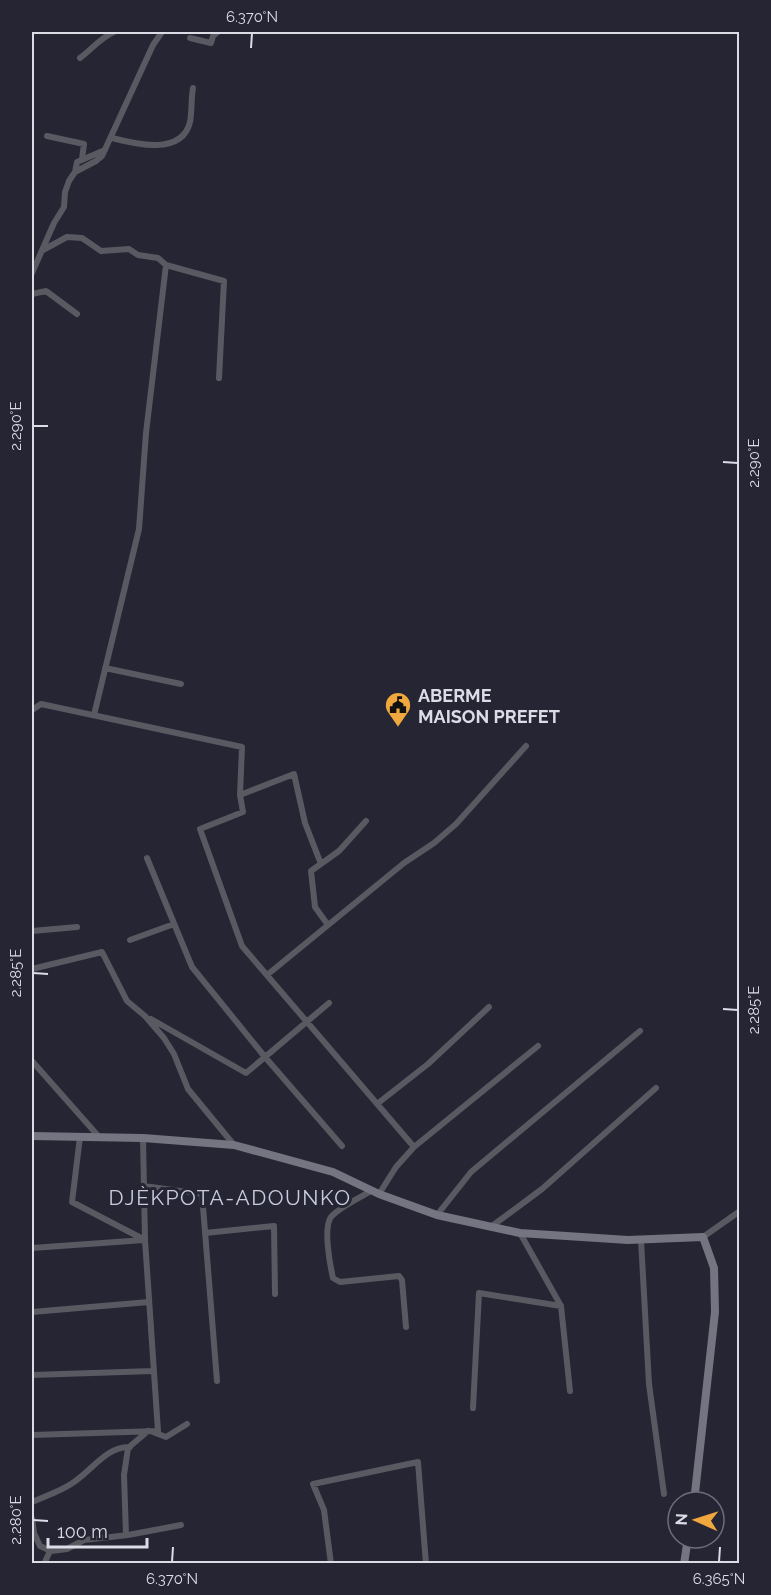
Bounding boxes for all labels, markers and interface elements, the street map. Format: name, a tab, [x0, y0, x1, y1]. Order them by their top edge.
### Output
text: 6.370°N	[226, 8, 278, 26]
text: 2.290°E	[7, 401, 25, 451]
text: 2.290°E	[745, 438, 763, 488]
place label: ABERME MAISON PREFET	[418, 685, 560, 727]
public building icon: ABERME MAISON PREFET	[383, 690, 413, 728]
text: 2.285°E	[7, 949, 25, 997]
text: 2.285°E	[745, 986, 763, 1034]
district label: DJÈKPOTA-ADOUNKO	[109, 1185, 351, 1210]
north arrow	[666, 1490, 726, 1550]
text: 2.280°E	[7, 1495, 25, 1545]
scale bar	[48, 1511, 147, 1549]
text: N	[672, 1513, 691, 1526]
text: 100 m	[57, 1521, 108, 1542]
text: 6.370°N	[146, 1570, 198, 1588]
text: 6.365°N	[693, 1570, 745, 1588]

